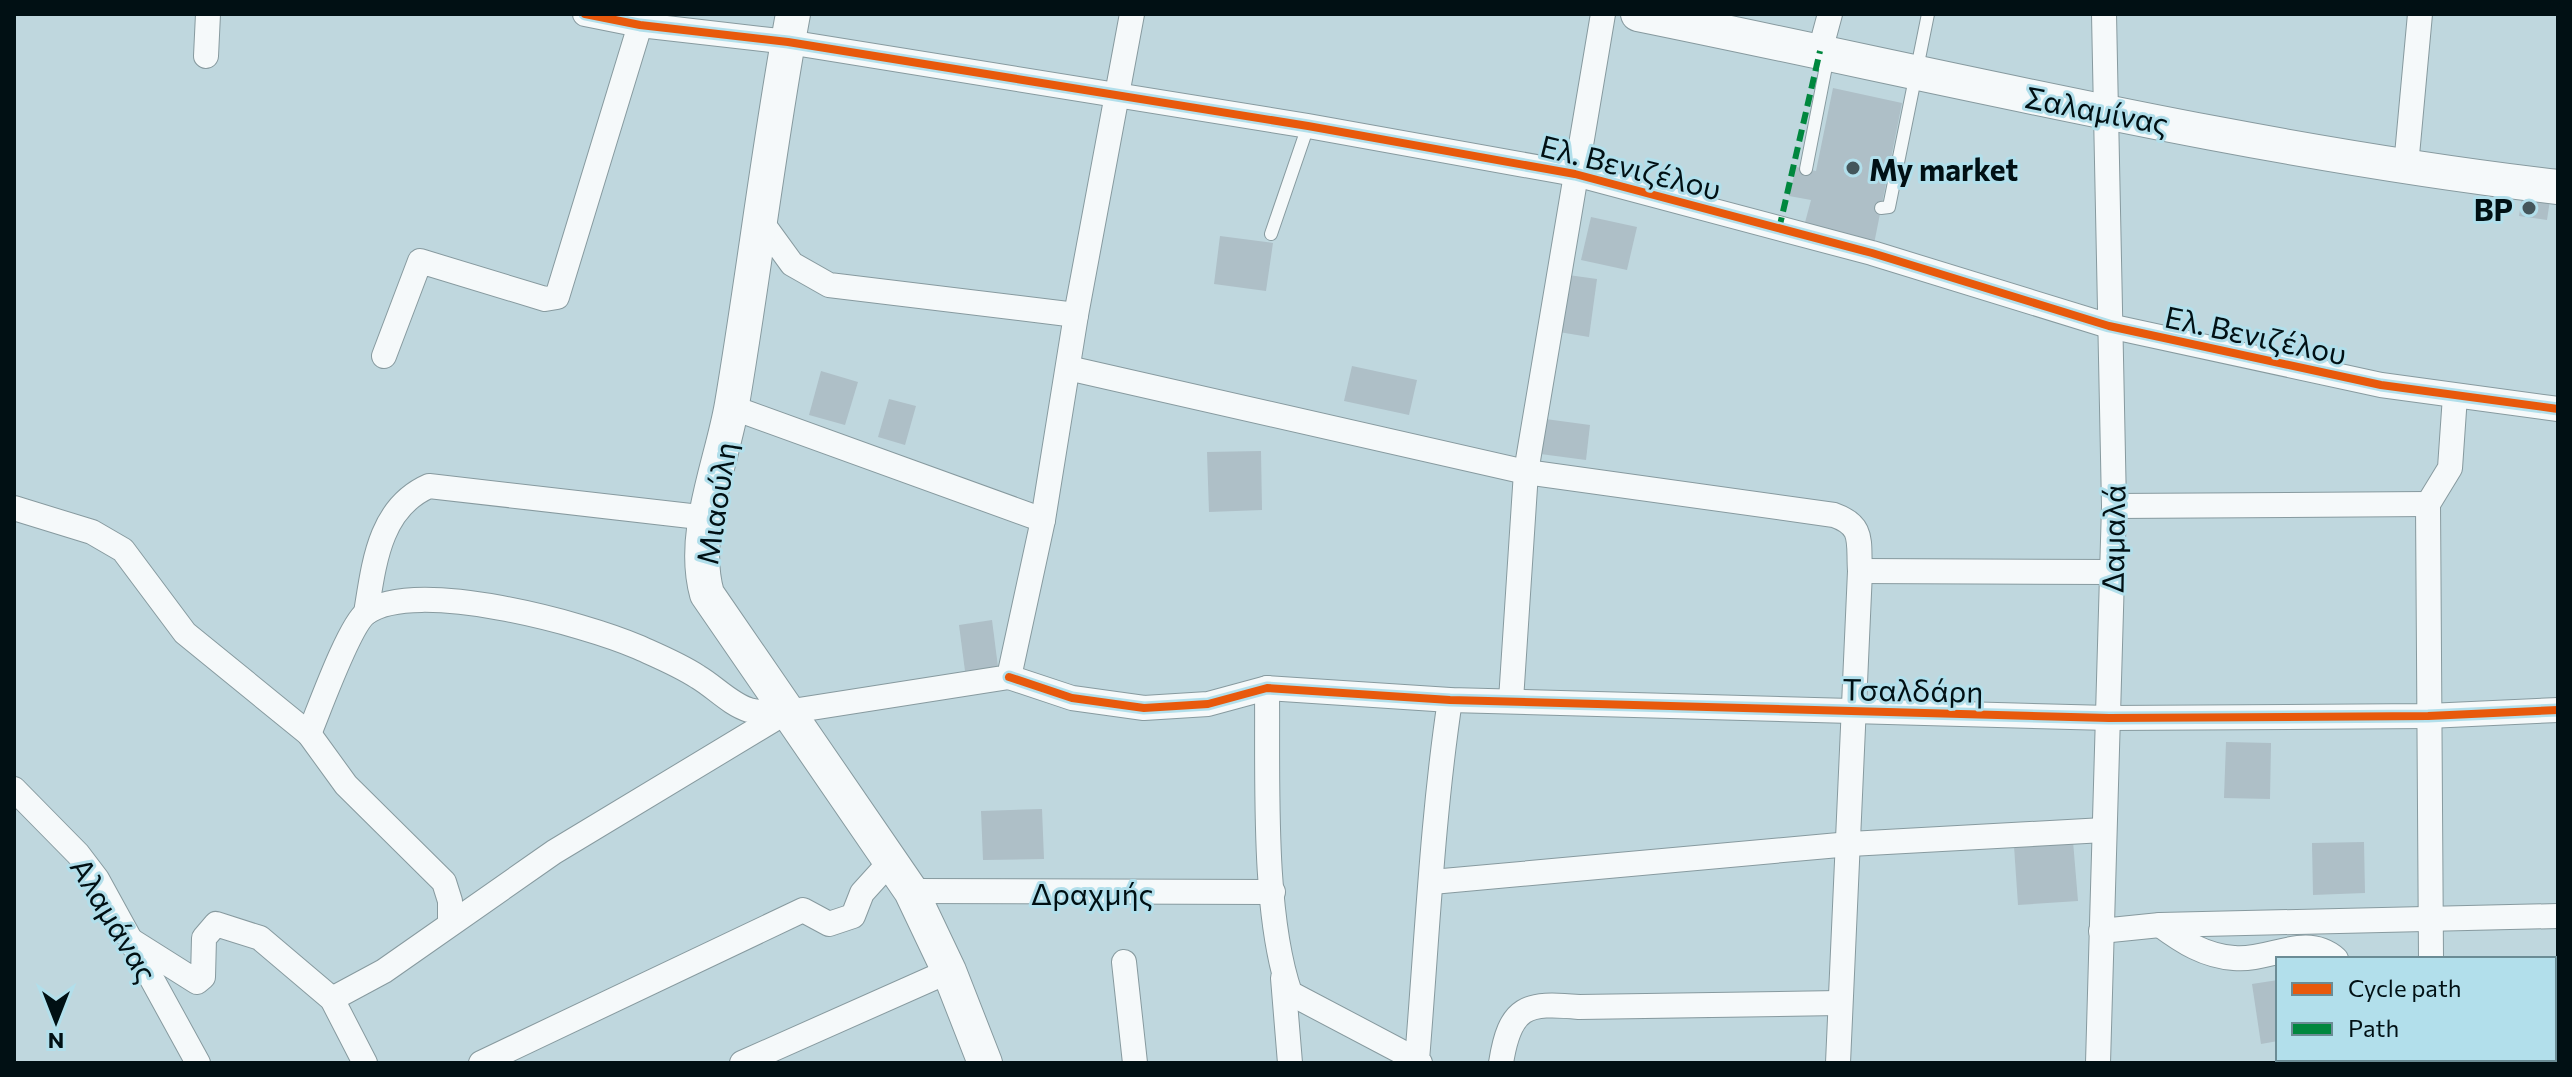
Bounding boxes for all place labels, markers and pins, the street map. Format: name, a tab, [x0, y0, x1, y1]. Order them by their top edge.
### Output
place label: My market	[1869, 150, 2018, 187]
marker: My market	[1844, 159, 1862, 177]
place label: BP	[2474, 190, 2513, 227]
marker: BP	[2520, 199, 2538, 217]

